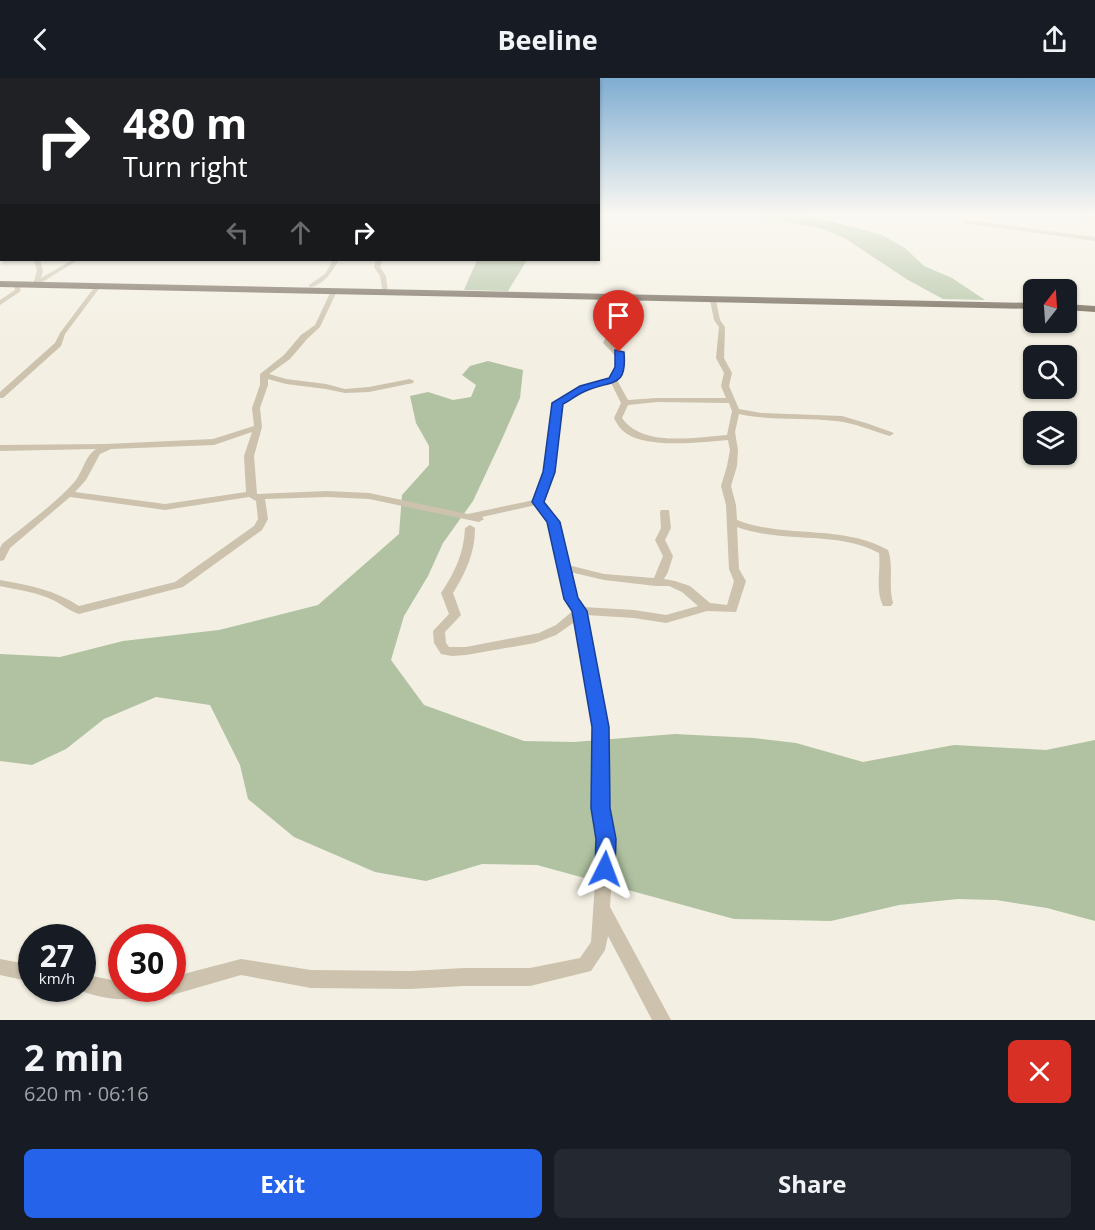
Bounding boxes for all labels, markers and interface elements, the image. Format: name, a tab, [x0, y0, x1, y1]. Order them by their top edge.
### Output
text: Beeline	[497, 21, 598, 58]
icon: back	[24, 23, 57, 56]
icon: share	[1038, 23, 1071, 56]
text: 480 m	[123, 94, 247, 151]
icon: right	[24, 102, 102, 180]
text: Turn right	[123, 148, 248, 185]
icon: left	[221, 216, 254, 249]
icon: ahead	[284, 216, 317, 249]
icon: right	[347, 216, 380, 249]
north arrow	[1023, 279, 1077, 333]
map controls	[1023, 279, 1077, 465]
pin	[593, 290, 644, 352]
icon: arrive	[602, 299, 635, 332]
button: search	[1023, 345, 1077, 399]
button: layers	[1023, 411, 1077, 465]
position arrow	[573, 837, 637, 901]
speed limit sign: 30	[108, 924, 186, 1002]
text: 27	[40, 935, 74, 976]
text: km/h	[39, 968, 75, 988]
text: 2 min	[24, 1033, 124, 1082]
button: close	[1008, 1040, 1071, 1103]
text: 620 m · 06:16	[24, 1080, 149, 1107]
button: Exit	[24, 1149, 542, 1218]
button: Share	[554, 1149, 1071, 1218]

